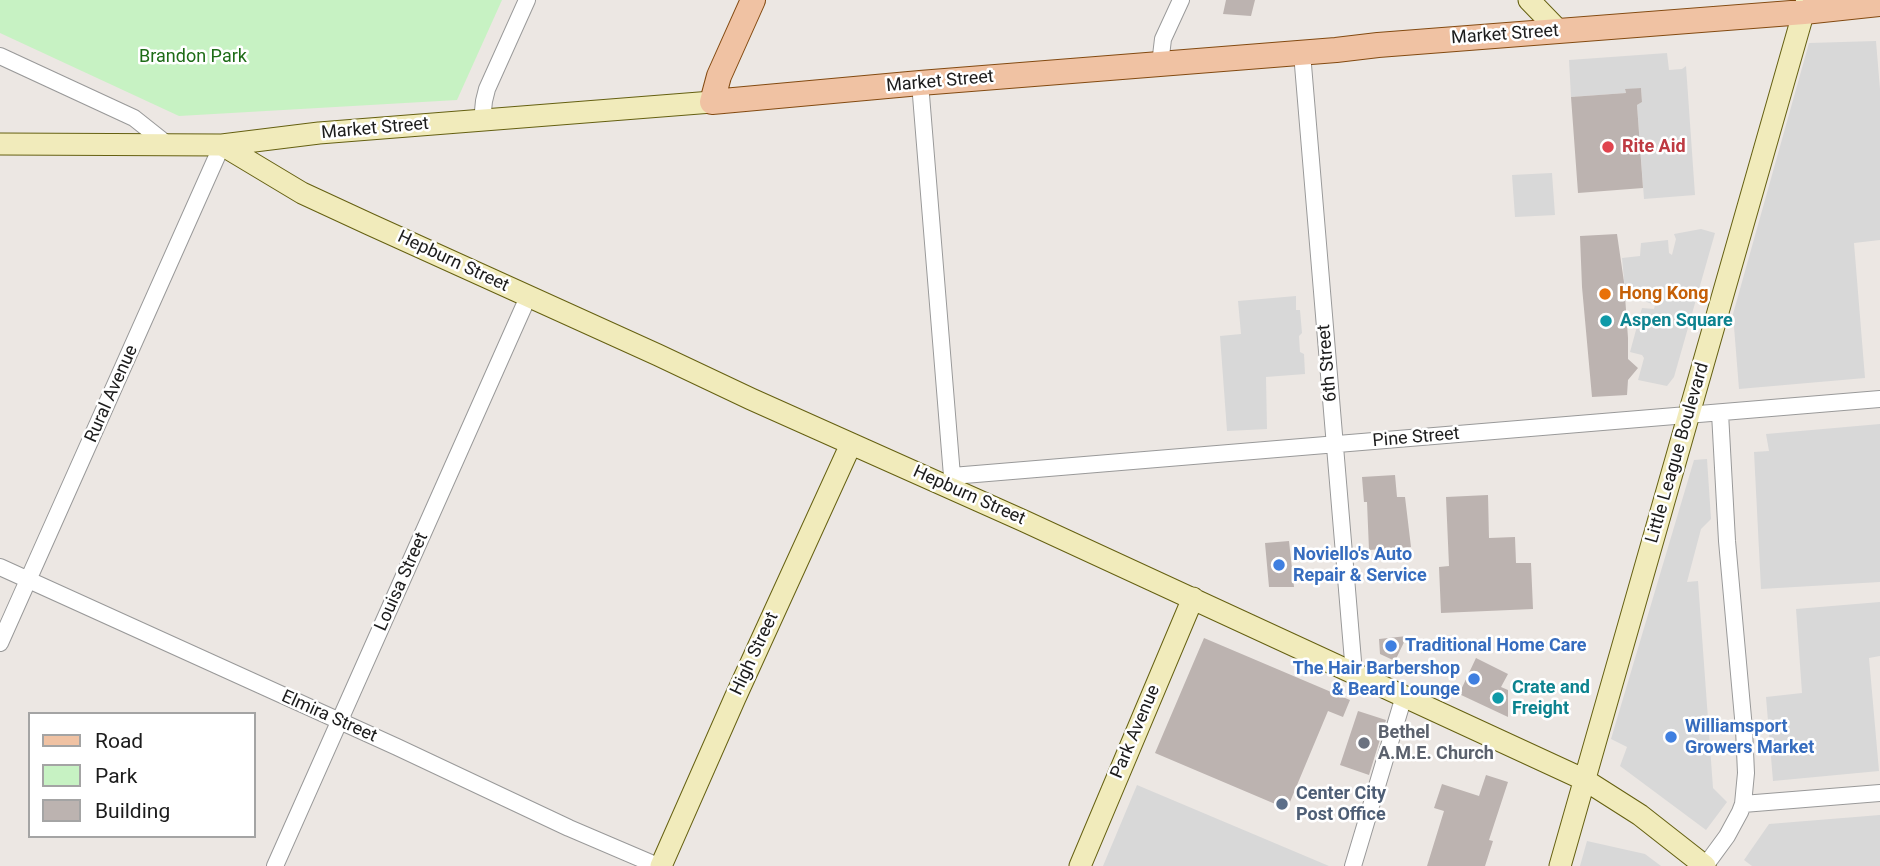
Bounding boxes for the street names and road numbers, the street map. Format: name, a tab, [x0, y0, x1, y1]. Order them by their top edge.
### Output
street label: Market Street	[1450, 20, 1560, 50]
street label: Market Street	[885, 67, 995, 97]
street label: Market Street	[320, 114, 430, 144]
street label: Hepburn Street	[394, 227, 512, 297]
street label: 6th Street	[1314, 323, 1342, 403]
street label: Rural Avenue	[81, 342, 143, 446]
street label: Little League Boulevard	[1642, 360, 1714, 546]
street label: Pine Street	[1372, 423, 1460, 453]
street label: Hepburn Street	[910, 462, 1028, 530]
street label: Louisa Street	[371, 530, 433, 634]
street label: High Street	[726, 609, 784, 699]
street label: Park Avenue	[1107, 682, 1165, 782]
street label: Elmira Street	[278, 686, 380, 748]

